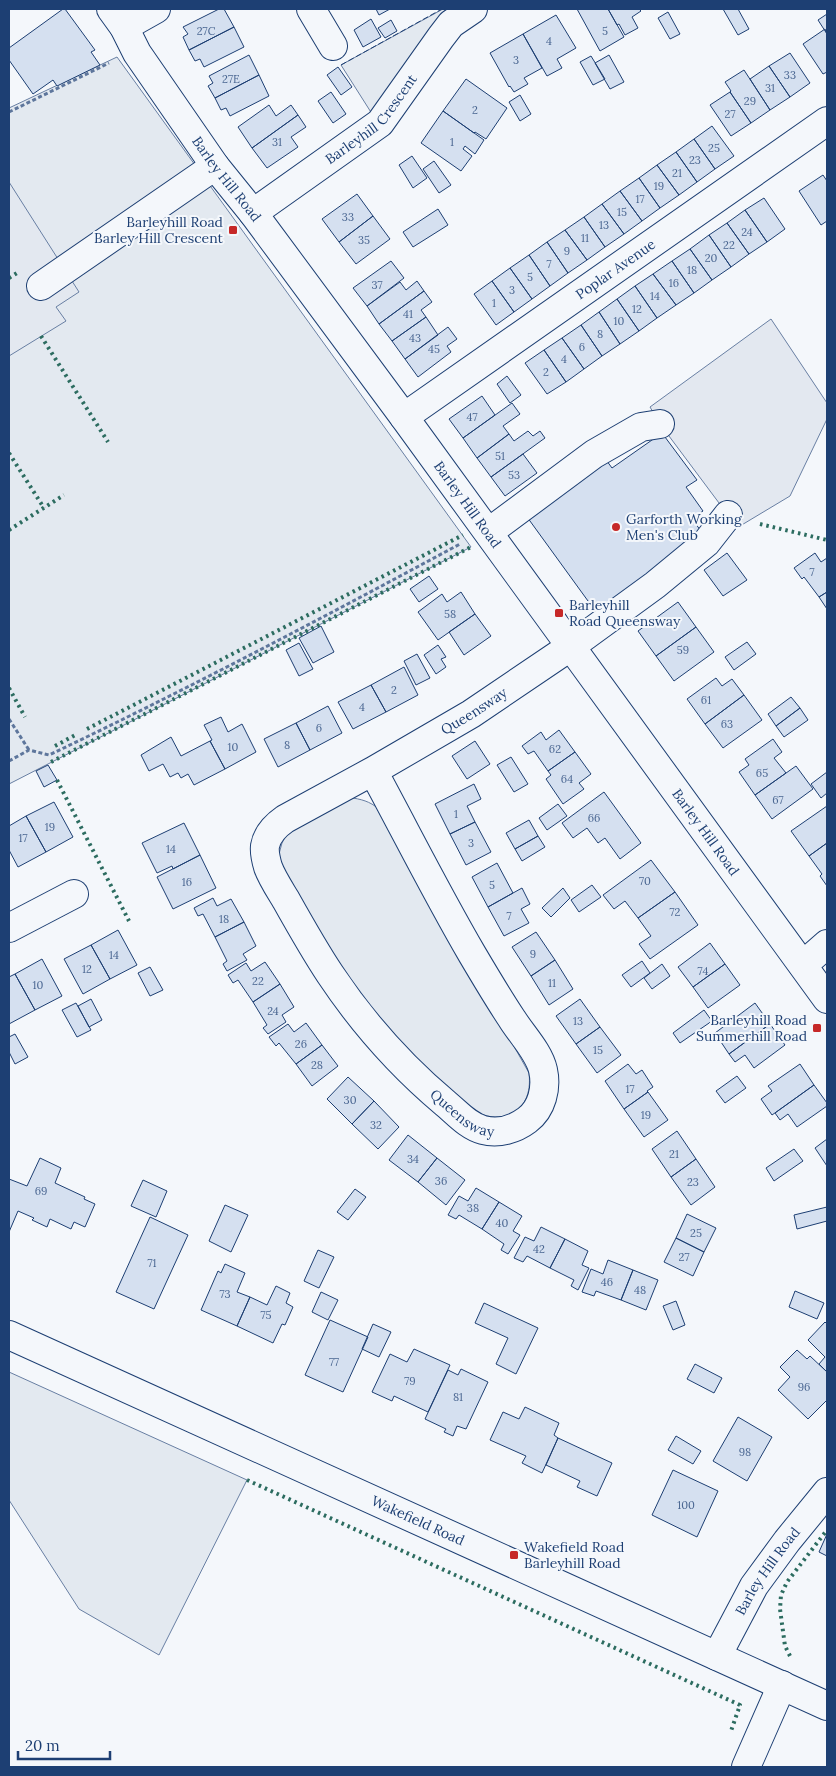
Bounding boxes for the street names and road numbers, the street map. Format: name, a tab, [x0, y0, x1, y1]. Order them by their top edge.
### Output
street label: Barleyhill Crescent	[322, 70, 421, 168]
street label: Barley Hill Road	[188, 133, 265, 225]
street label: Poplar Avenue	[572, 235, 659, 303]
street label: Barley Hill Road	[430, 458, 505, 551]
street label: Queensway	[437, 683, 511, 739]
street label: Barley Hill Road	[668, 785, 743, 879]
street label: Queensway	[426, 1085, 496, 1141]
street label: Wakefield Road	[368, 1492, 467, 1549]
street label: Barley Hill Road	[731, 1523, 804, 1618]

